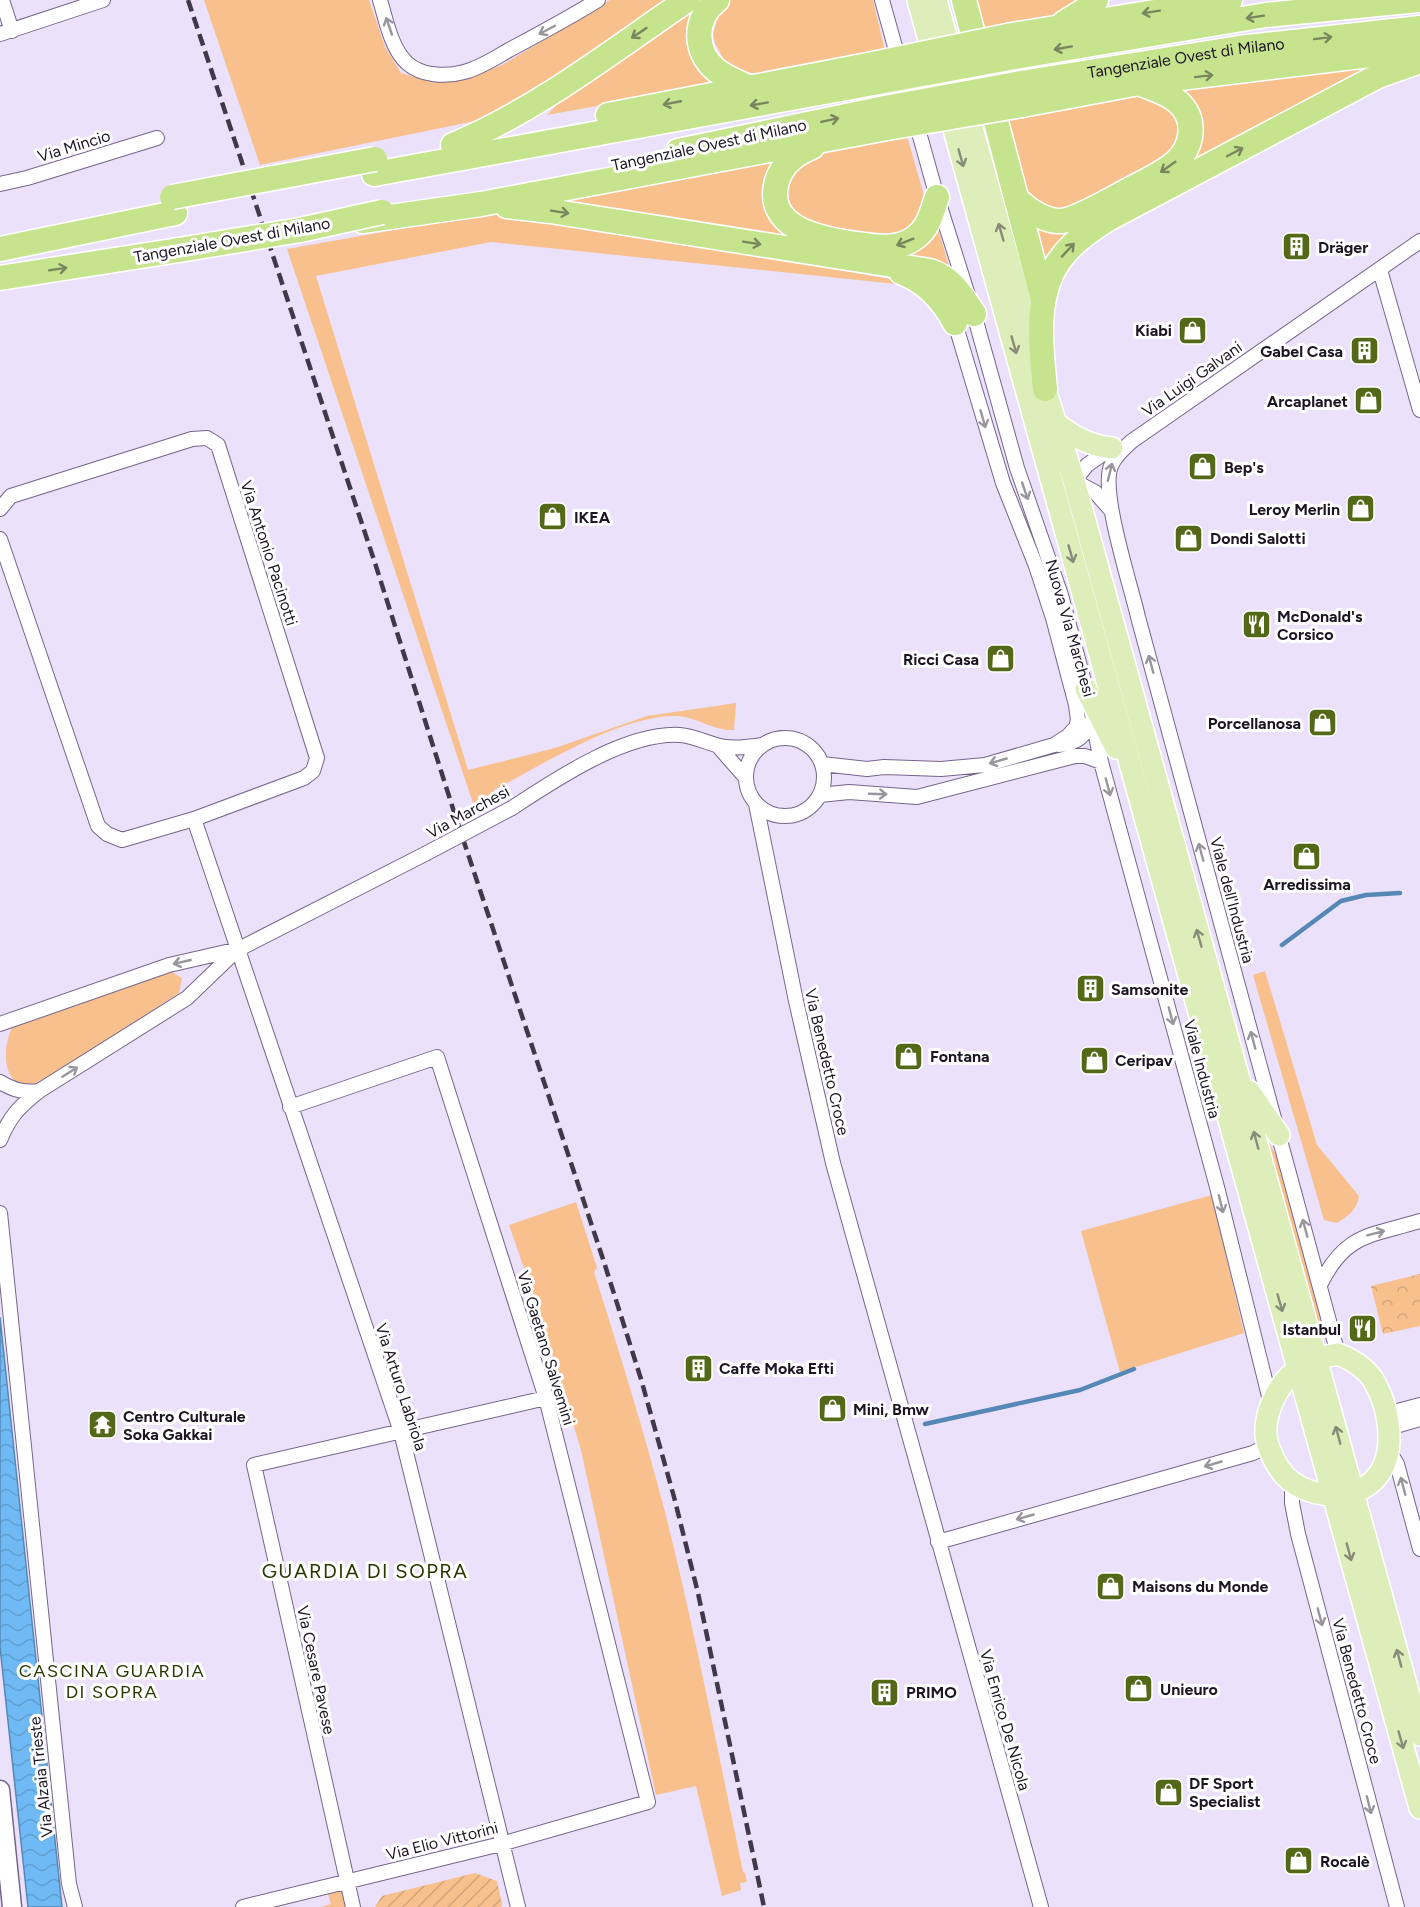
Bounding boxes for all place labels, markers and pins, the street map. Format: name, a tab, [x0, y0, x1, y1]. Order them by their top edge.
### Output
building icon: Dräger	[1281, 231, 1313, 263]
place label: Dräger	[1318, 238, 1368, 257]
shop icon: Kiabi	[1177, 314, 1209, 346]
place label: Kiabi	[1135, 321, 1172, 340]
building icon: Gabel Casa	[1348, 335, 1380, 367]
place label: Gabel Casa	[1260, 342, 1343, 361]
shop icon: Arcaplanet	[1353, 385, 1385, 417]
place label: Arcaplanet	[1267, 392, 1348, 411]
shop icon: Bep's	[1187, 451, 1219, 483]
place label: Bep's	[1224, 458, 1264, 477]
shop icon: Leroy Merlin	[1345, 493, 1377, 525]
place label: Leroy Merlin	[1249, 500, 1340, 519]
shop icon: IKEA	[537, 501, 569, 533]
place label: IKEA	[574, 508, 611, 527]
shop icon: Dondi Salotti	[1173, 522, 1205, 554]
place label: Dondi Salotti	[1210, 529, 1306, 548]
place label: McDonald's Corsico	[1277, 607, 1363, 644]
restaurant icon: McDonald's Corsico	[1240, 609, 1272, 641]
shop icon: Ricci Casa	[984, 643, 1016, 675]
place label: Ricci Casa	[903, 650, 979, 669]
shop icon: Porcellanosa	[1306, 707, 1338, 739]
place label: Porcellanosa	[1208, 714, 1301, 733]
shop icon: Arredissima	[1291, 840, 1323, 872]
place label: Arredissima	[1263, 875, 1351, 894]
building icon: Samsonite	[1074, 973, 1106, 1005]
place label: Samsonite	[1111, 980, 1189, 999]
shop icon: Fontana	[893, 1040, 925, 1072]
shop icon: Ceripav	[1078, 1044, 1110, 1076]
place label: Fontana	[930, 1047, 990, 1066]
place label: Ceripav	[1115, 1051, 1173, 1070]
restaurant icon: Istanbul	[1346, 1313, 1378, 1345]
place label: Istanbul	[1282, 1320, 1341, 1339]
building icon: Caffe Moka Efti	[682, 1352, 714, 1384]
place label: Caffe Moka Efti	[719, 1359, 834, 1378]
shop icon: Mini, Bmw	[816, 1393, 848, 1425]
place label: Mini, Bmw	[853, 1400, 930, 1419]
place label: Centro Culturale Soka Gakkai	[123, 1407, 246, 1444]
temple icon: Centro Culturale Soka Gakkai	[86, 1409, 118, 1441]
shop icon: Maisons du Monde	[1095, 1570, 1127, 1602]
place label: Maisons du Monde	[1132, 1577, 1269, 1596]
shop icon: Unieuro	[1123, 1673, 1155, 1705]
building icon: PRIMO	[869, 1676, 901, 1708]
place label: Unieuro	[1160, 1680, 1218, 1699]
place label: PRIMO	[906, 1683, 957, 1702]
place label: DF Sport Specialist	[1189, 1774, 1261, 1811]
shop icon: DF Sport Specialist	[1152, 1776, 1184, 1808]
shop icon: Rocalè	[1283, 1845, 1315, 1877]
place label: Rocalè	[1320, 1852, 1370, 1871]

